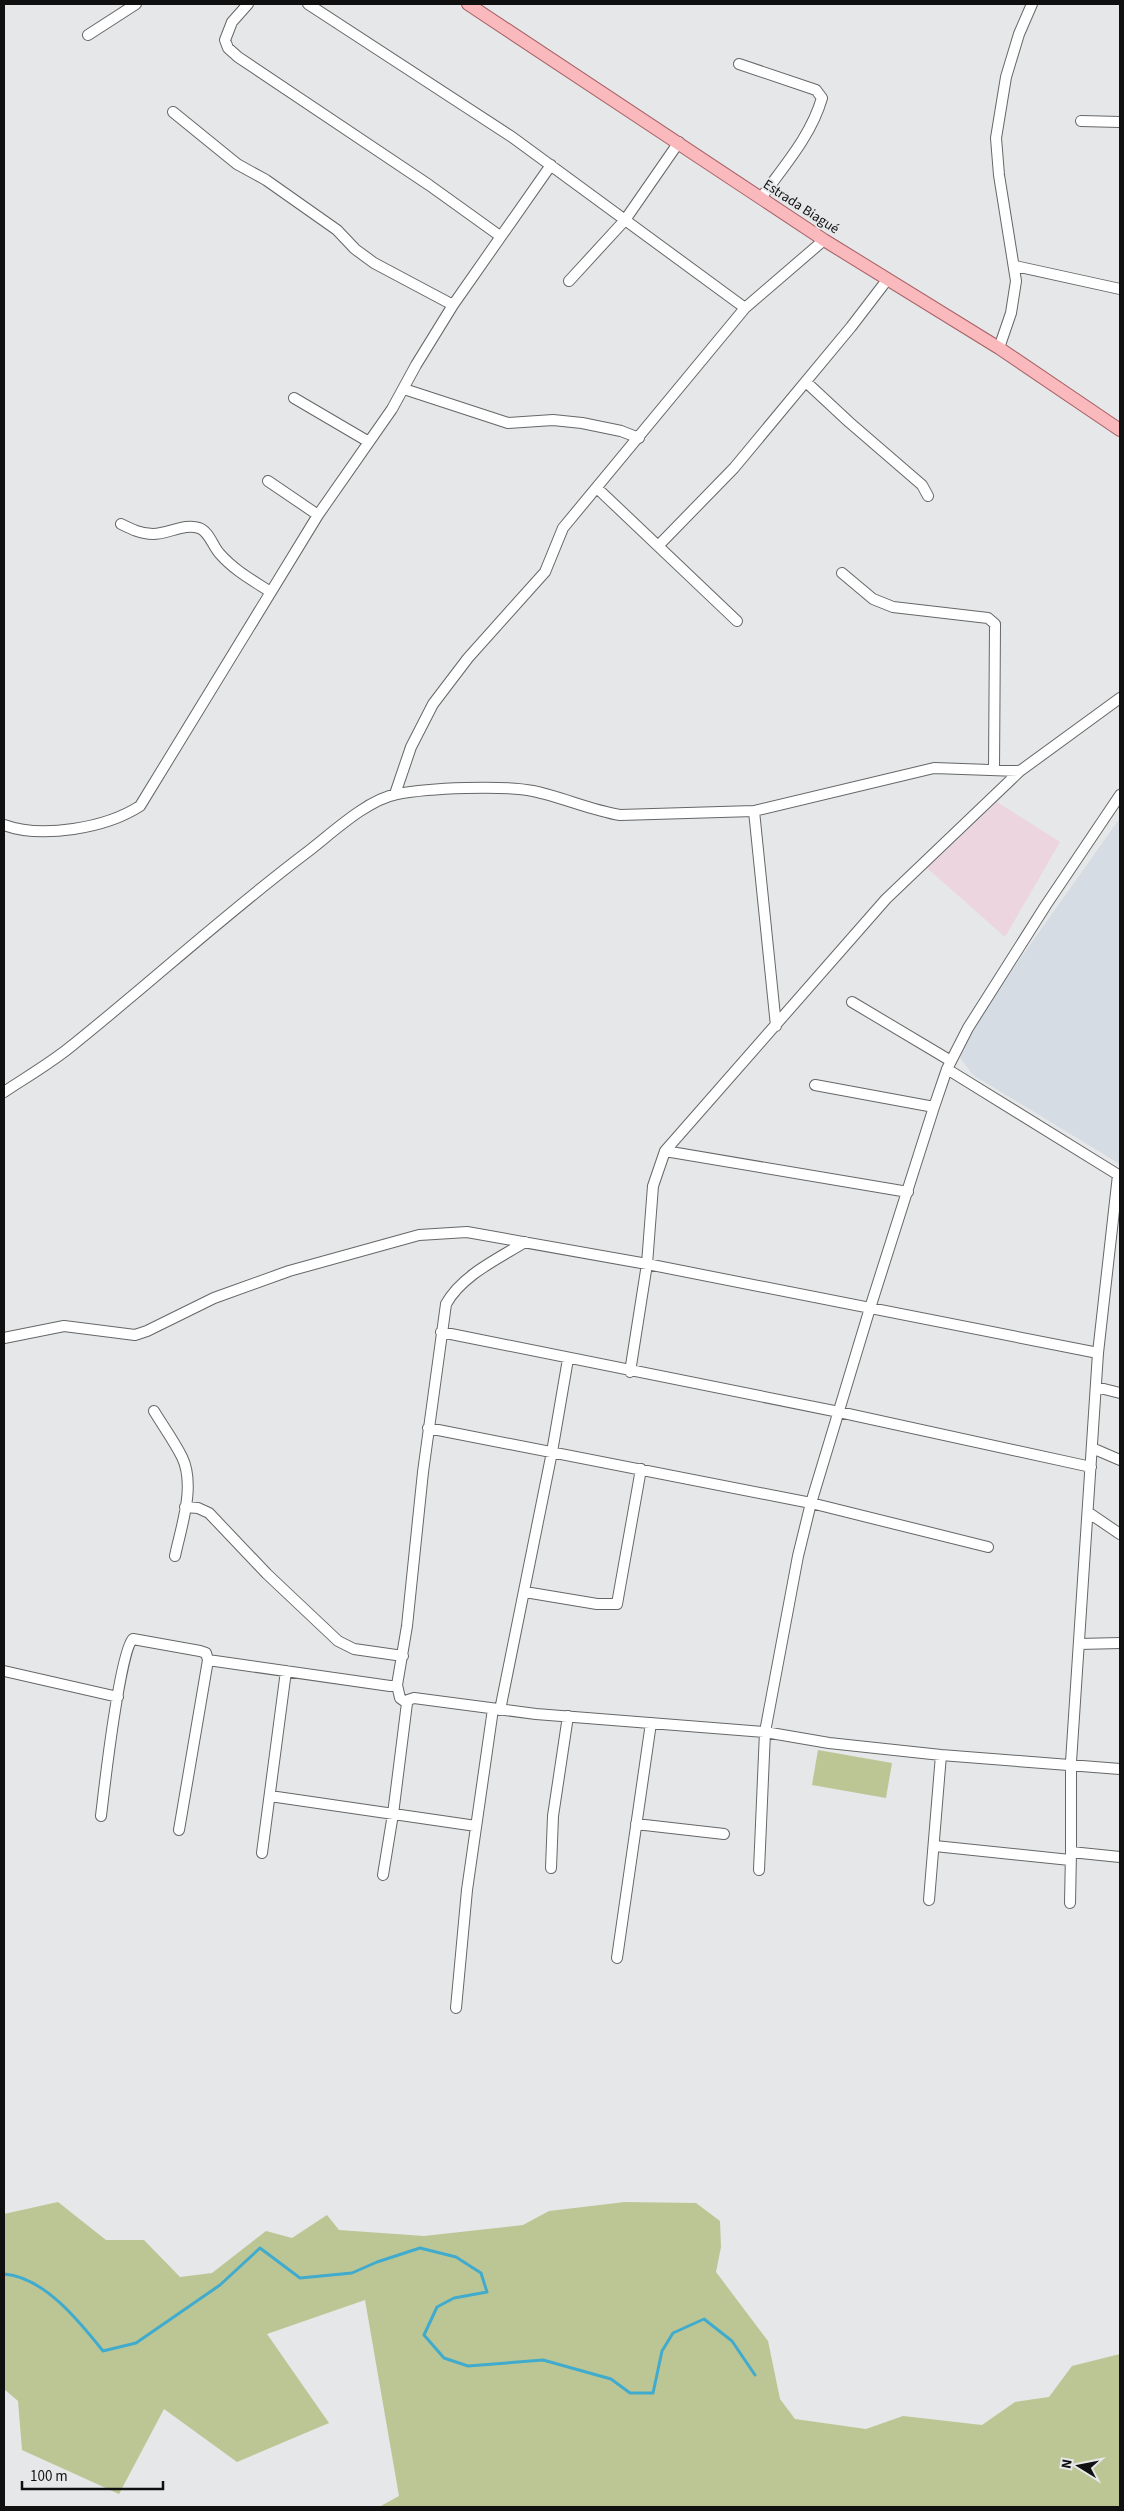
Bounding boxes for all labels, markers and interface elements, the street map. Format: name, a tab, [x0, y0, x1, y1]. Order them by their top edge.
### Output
street label: Estrada Biagué	[759, 175, 843, 239]
north arrow	[1054, 2441, 1104, 2491]
scale bar	[22, 2458, 164, 2490]
text: N	[1057, 2458, 1078, 2470]
text: 100 m	[30, 2466, 68, 2487]

